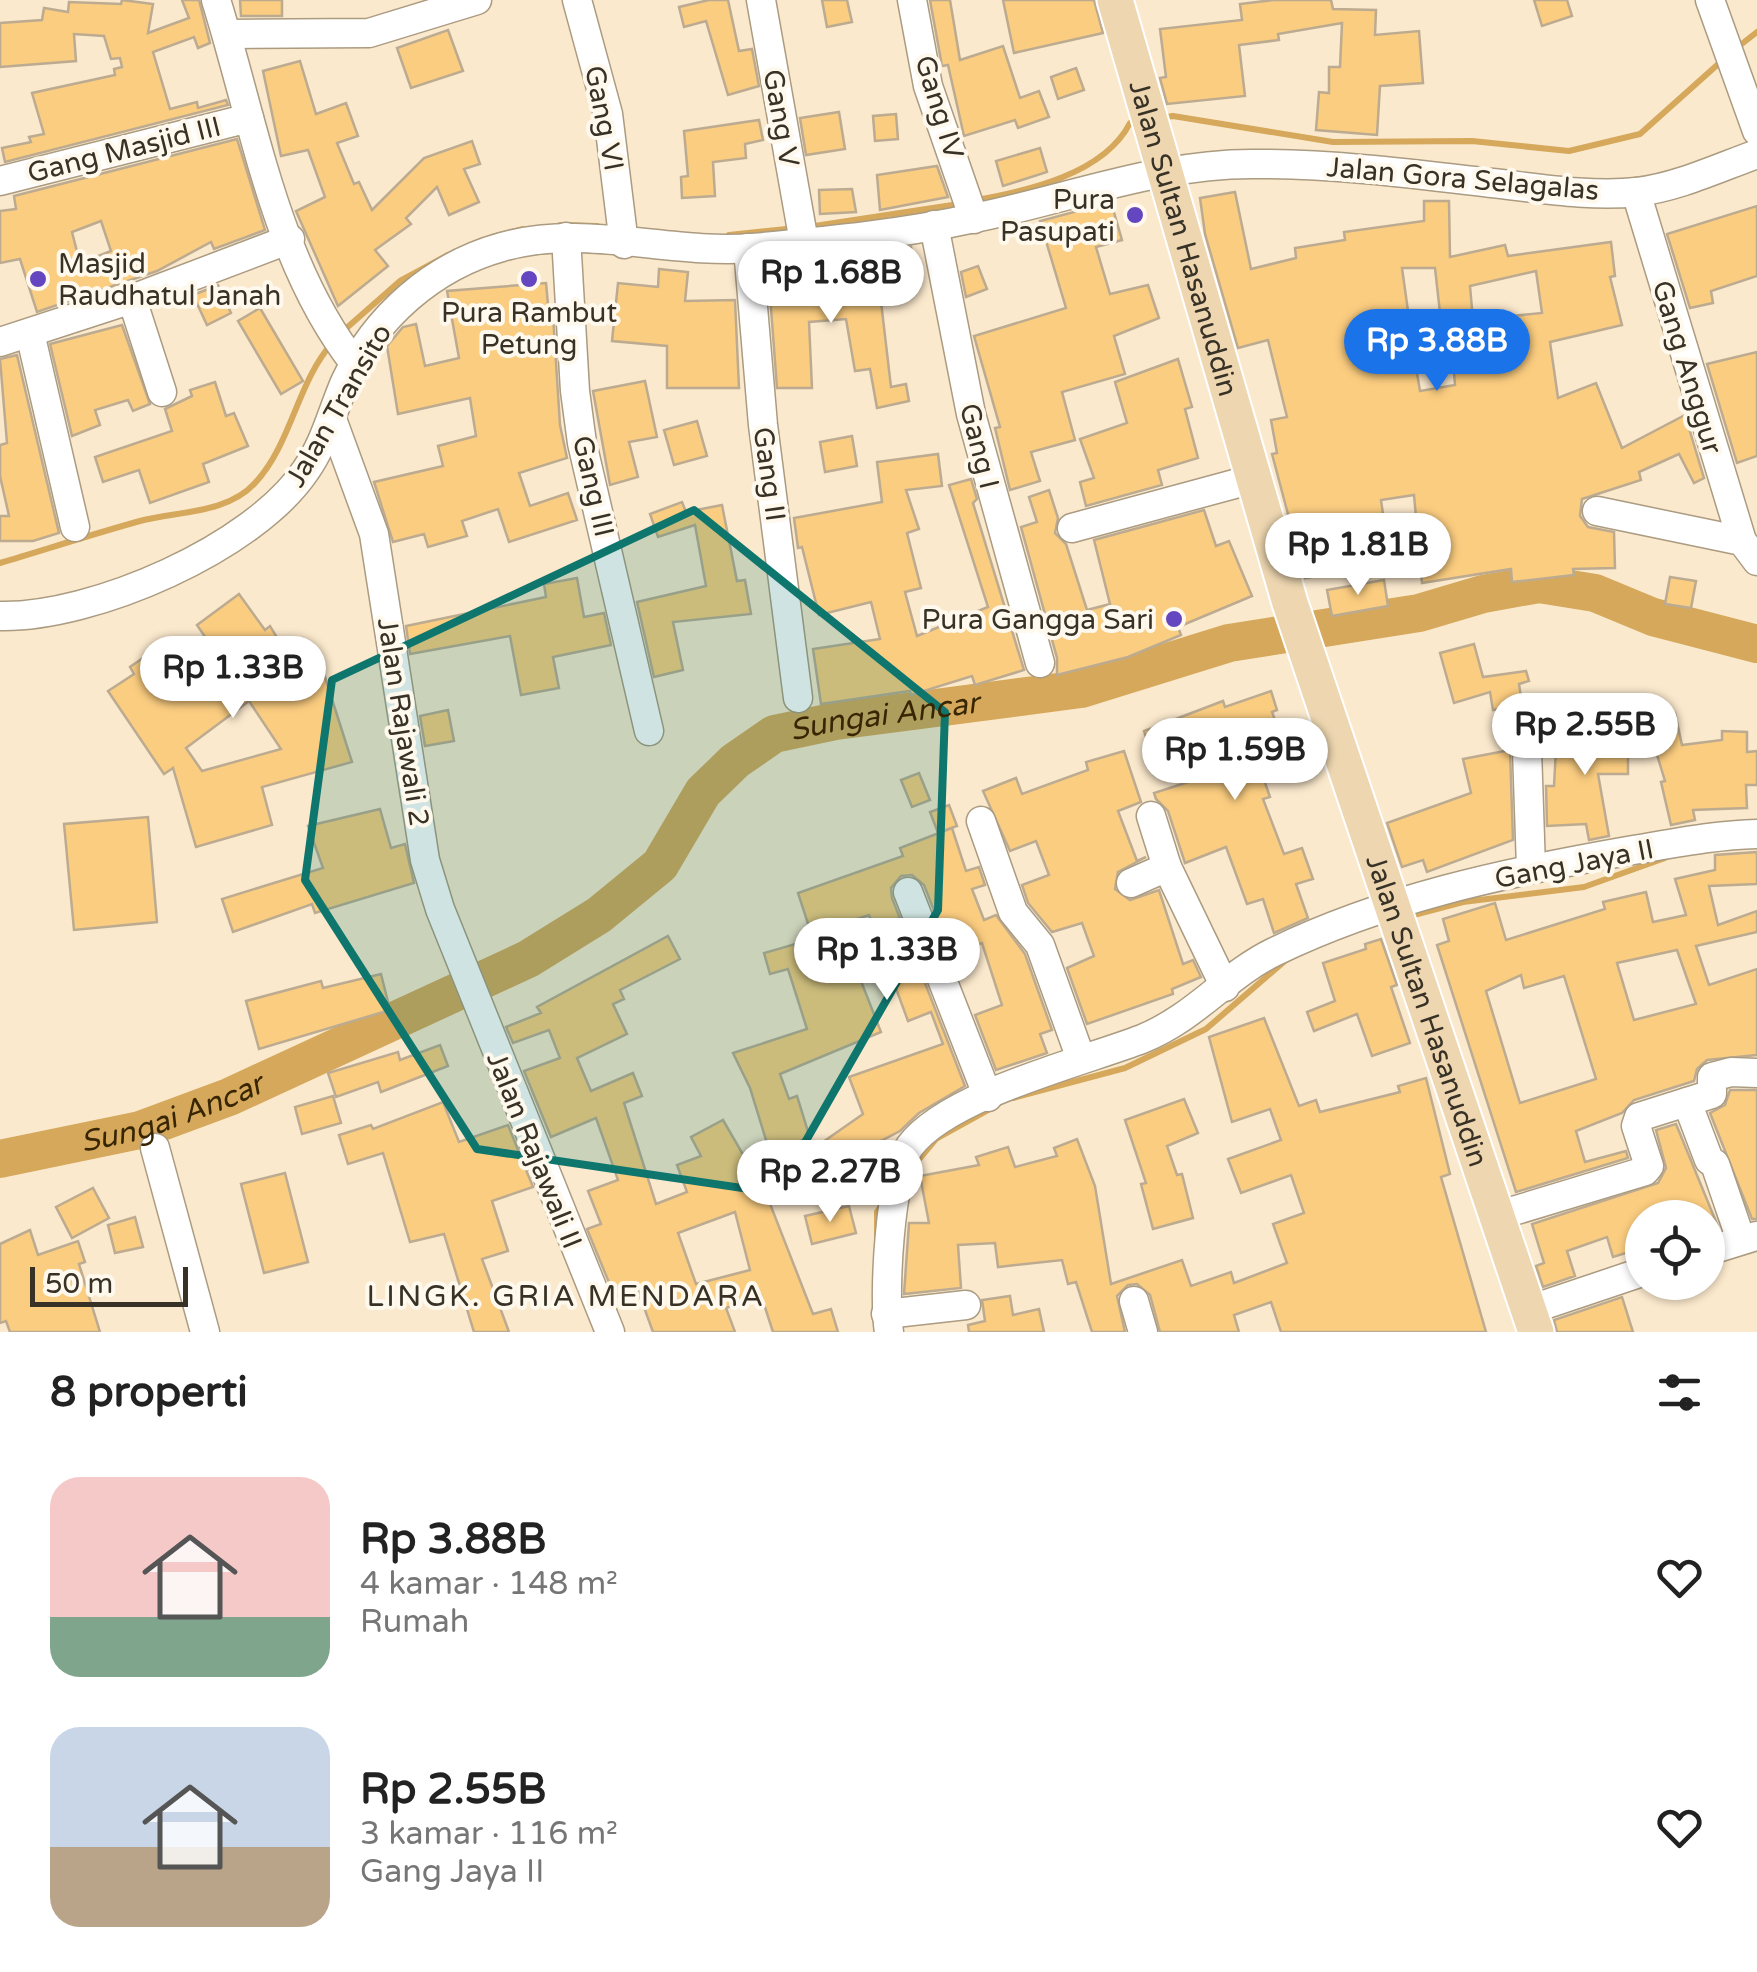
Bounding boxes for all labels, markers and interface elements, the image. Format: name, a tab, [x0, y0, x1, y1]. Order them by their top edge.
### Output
street label: Gang IV	[907, 51, 971, 163]
street label: Gang VI	[577, 63, 631, 174]
street label: Gang V	[756, 67, 806, 170]
street label: Jalan Sultan Hasanuddin	[1121, 77, 1245, 400]
street label: Gang Masjid III	[24, 110, 224, 190]
street label: Jalan Gora Selagalas	[1325, 150, 1600, 208]
place label: Pura Pasupati	[1000, 183, 1115, 249]
marker: Pura Pasupati	[1124, 204, 1146, 226]
pin: Rp 1.68B	[728, 241, 934, 326]
place label: Masjid Raudhatul Janah	[58, 247, 281, 313]
text: Rp 1.68B	[760, 254, 902, 292]
marker: Masjid Raudhatul Janah	[27, 268, 49, 290]
marker: Pura Rambut Petung	[518, 268, 540, 290]
street label: Gang Anggur	[1644, 276, 1730, 459]
place label: Pura Rambut Petung	[441, 296, 617, 362]
pin: Rp 3.88B	[1334, 309, 1540, 394]
street label: Jalan Transito	[278, 318, 399, 493]
text: Rp 3.88B	[1366, 322, 1508, 360]
street label: Gang I	[952, 400, 1006, 493]
street label: Gang II	[746, 425, 792, 523]
street label: Gang III	[565, 432, 621, 540]
pin: Rp 1.81B	[1255, 513, 1461, 598]
text: Rp 1.81B	[1287, 526, 1429, 564]
place label: Pura Gangga Sari	[922, 603, 1154, 637]
marker: Pura Gangga Sari	[1163, 608, 1185, 630]
street label: Jalan Rajawali 2	[370, 615, 436, 829]
pin: Rp 1.33B	[130, 636, 336, 721]
text: Rp 1.33B	[162, 649, 304, 687]
water label: Sungai Ancar	[786, 684, 984, 749]
pin: Rp 2.55B	[1482, 693, 1688, 778]
text: Rp 2.55B	[1514, 706, 1656, 744]
pin: Rp 1.59B	[1132, 718, 1338, 803]
text: Rp 1.59B	[1164, 731, 1306, 769]
street label: Gang Jaya II	[1492, 832, 1657, 896]
street label: Jalan Sultan Hasanuddin	[1358, 850, 1495, 1171]
pin: Rp 1.33B	[784, 918, 990, 1003]
text: Rp 1.33B	[816, 931, 958, 969]
street label: Jalan Rajawali II	[479, 1047, 589, 1254]
water label: Sungai Ancar	[77, 1064, 272, 1161]
pin: Rp 2.27B	[727, 1140, 933, 1225]
text: Rp 2.27B	[759, 1153, 901, 1191]
map controls	[1625, 1200, 1725, 1300]
button: locate	[1625, 1200, 1725, 1300]
scale bar	[30, 1262, 188, 1306]
text: 50 m	[45, 1267, 113, 1301]
district label: LINGK. GRIA MENDARA	[366, 1278, 766, 1315]
icon: filters	[1652, 1365, 1707, 1420]
text: 8 properti	[50, 1367, 248, 1418]
text: Rp 3.88B	[360, 1514, 546, 1565]
icon: home	[130, 1517, 250, 1637]
icon: heart	[1652, 1550, 1707, 1605]
text: 4 kamar · 148 m²	[360, 1565, 618, 1603]
text: Rumah	[360, 1603, 469, 1641]
text: Rp 2.55B	[360, 1764, 546, 1815]
icon: home	[130, 1767, 250, 1887]
icon: heart	[1652, 1800, 1707, 1855]
text: 3 kamar · 116 m²	[360, 1815, 618, 1853]
text: Gang Jaya II	[360, 1853, 544, 1891]

